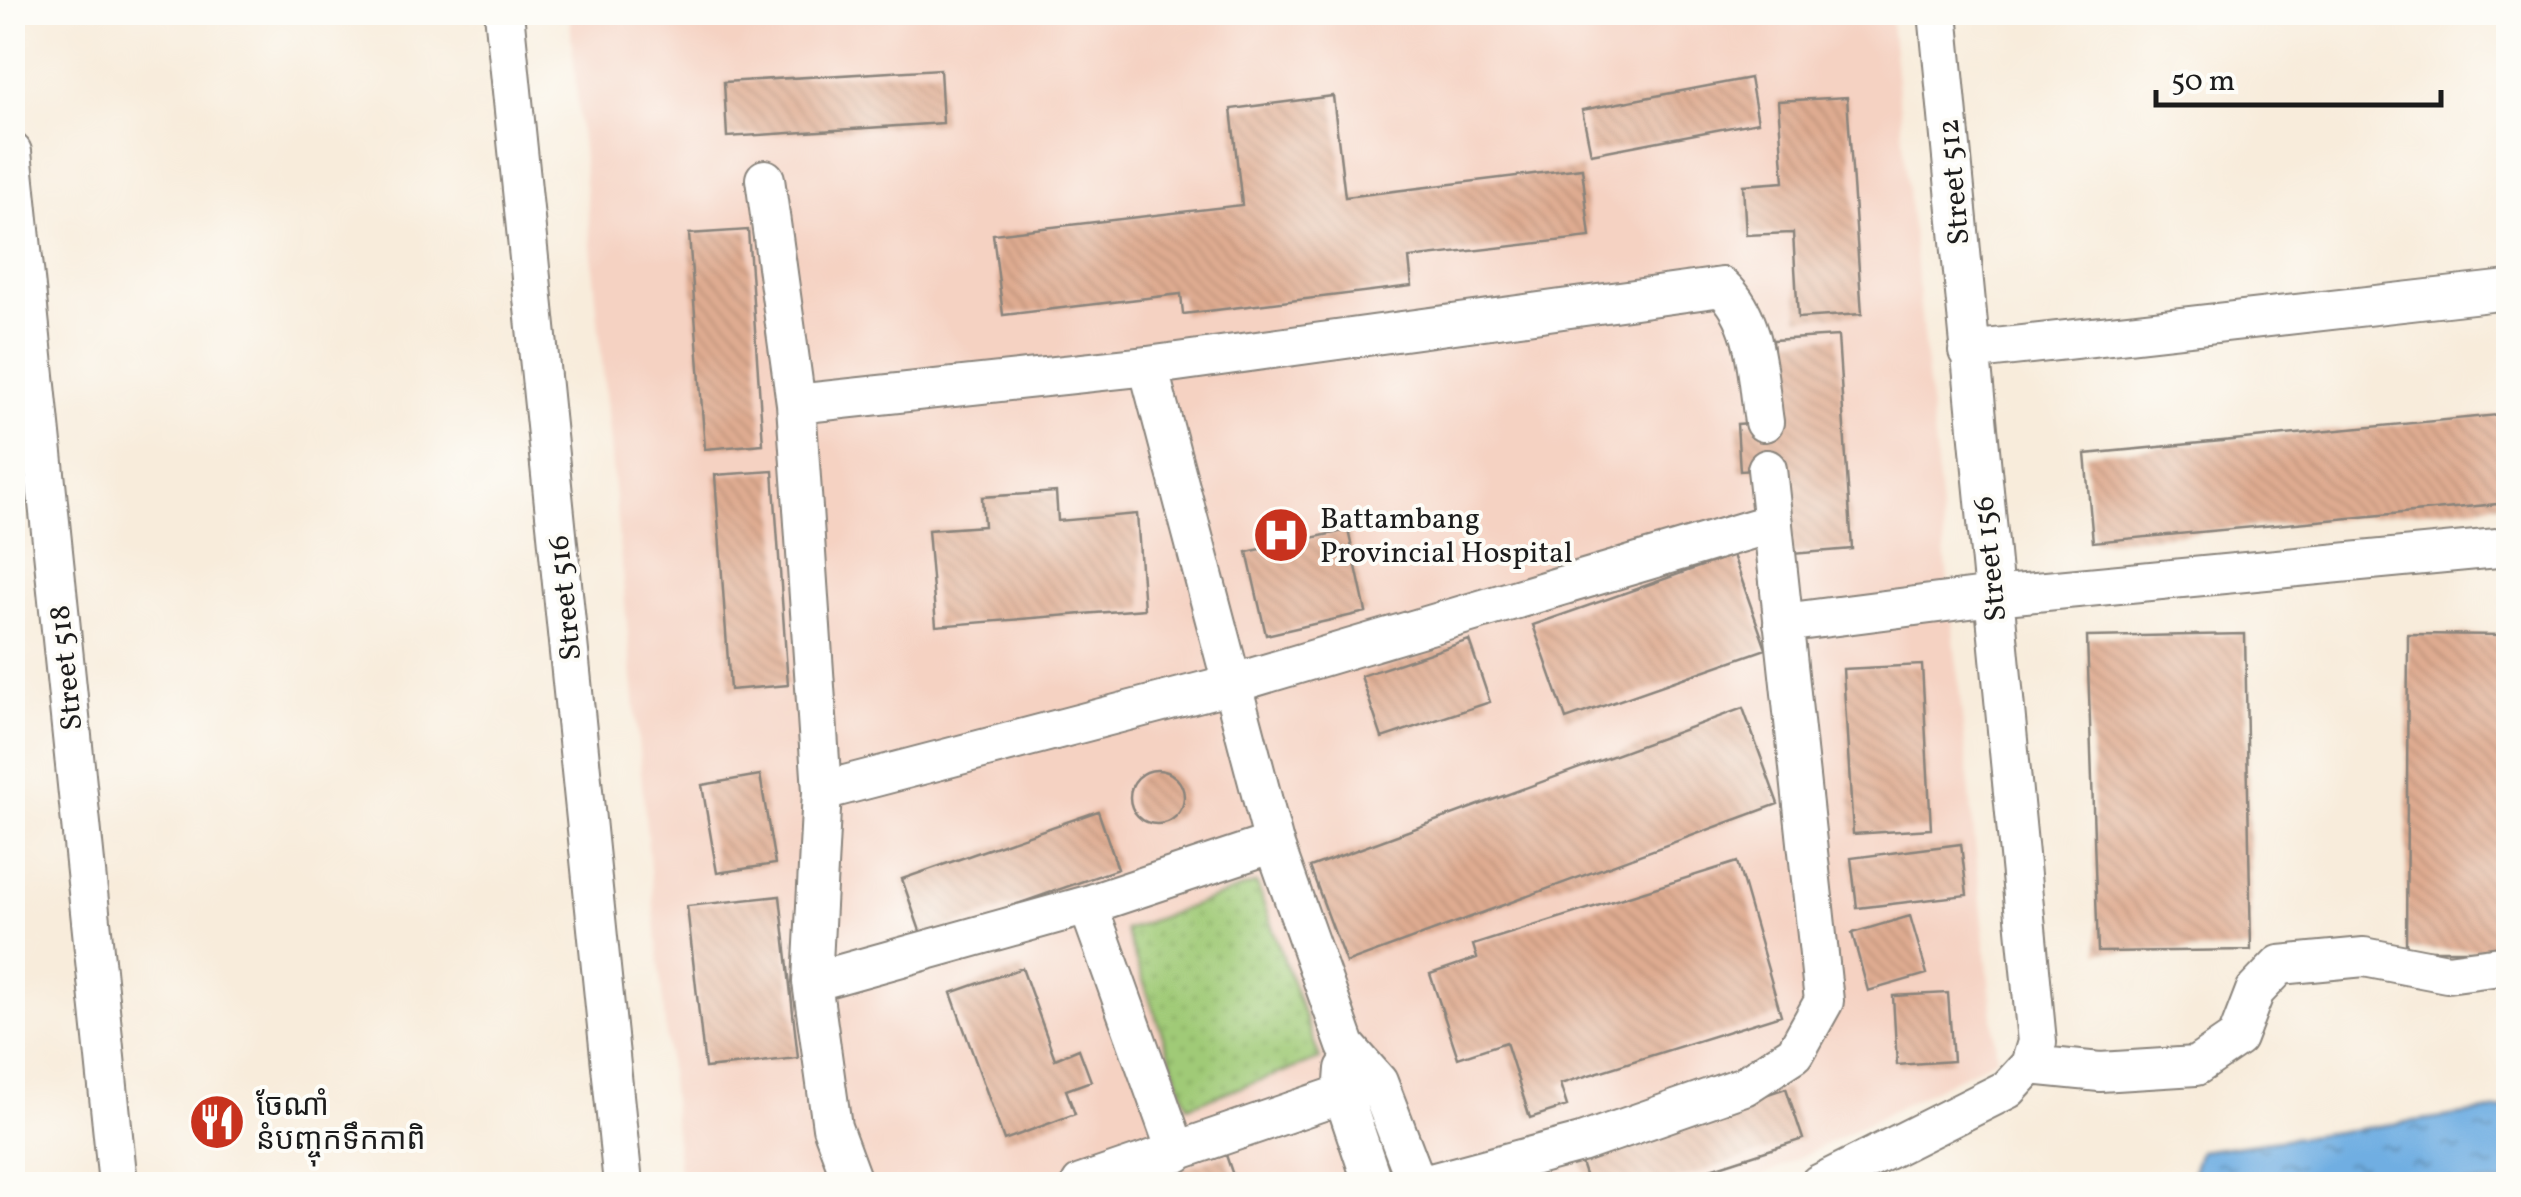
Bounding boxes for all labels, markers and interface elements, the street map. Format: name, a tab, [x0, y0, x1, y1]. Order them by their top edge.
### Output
scale bar	[2156, 45, 2441, 107]
text: 50 m	[2171, 61, 2235, 103]
street label: Street 512	[1929, 117, 1981, 247]
street label: Street 156	[1964, 494, 2018, 624]
place label: Battambang Provincial Hospital	[1320, 499, 1573, 575]
hospital icon: Battambang Provincial Hospital	[1251, 505, 1311, 565]
street label: Street 516	[539, 533, 593, 663]
street label: Street 518	[40, 603, 94, 733]
place label: ចែណាំ នំបញ្ចុកទឹកកាពិ	[256, 1086, 426, 1167]
restaurant icon: ចែណាំ នំបញ្ចុកទឹកកាពិ	[187, 1092, 247, 1152]

